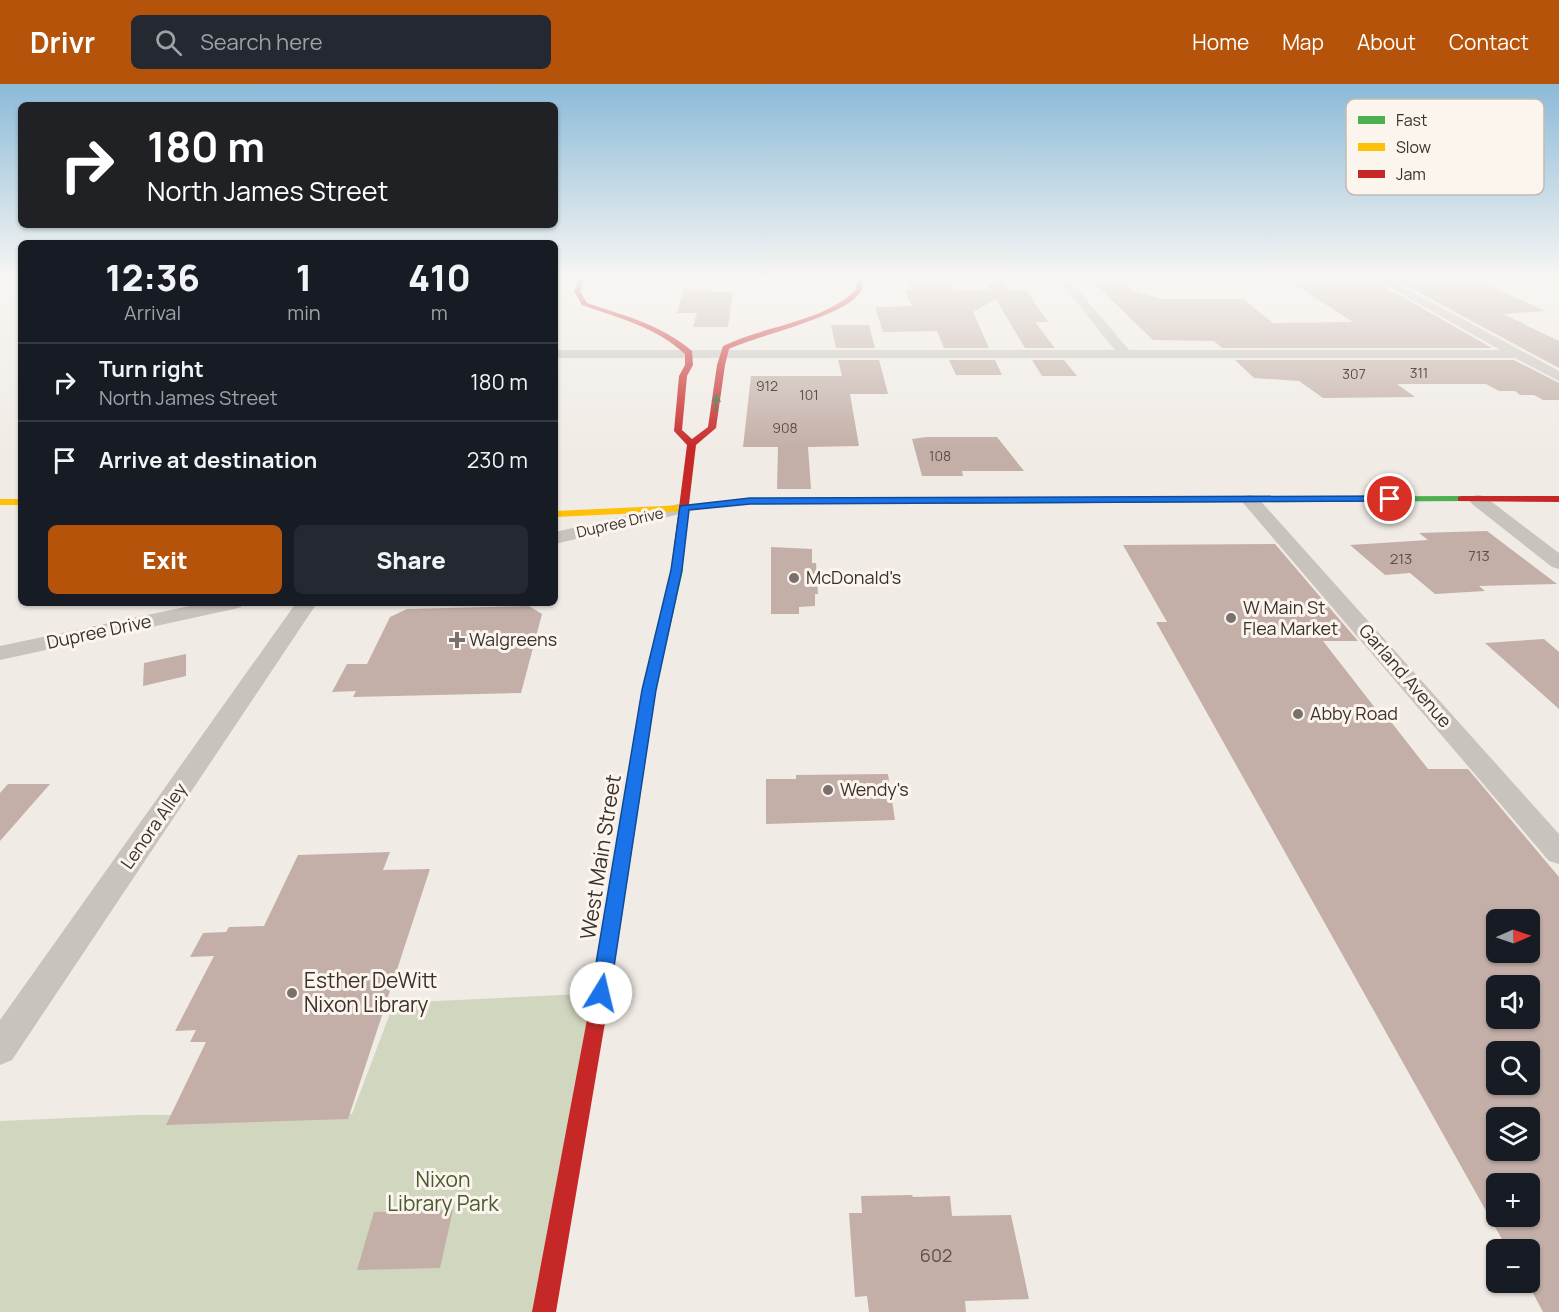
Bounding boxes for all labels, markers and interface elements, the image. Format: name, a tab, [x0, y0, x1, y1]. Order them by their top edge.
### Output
search box	[131, 15, 551, 69]
text: Drivr	[30, 23, 95, 61]
icon: search	[152, 26, 185, 59]
text: Search here	[200, 27, 323, 57]
text: Home	[1192, 28, 1249, 56]
text: Map	[1282, 28, 1324, 56]
text: About	[1357, 28, 1416, 56]
text: Contact	[1449, 28, 1529, 56]
legend	[1346, 99, 1544, 195]
text: Fast	[1396, 109, 1427, 131]
text: 180 m	[147, 117, 265, 175]
icon: right	[48, 126, 126, 204]
text: Slow	[1396, 136, 1431, 158]
text: Jam	[1396, 163, 1426, 185]
text: North James Street	[147, 172, 388, 209]
text: 12:36	[105, 253, 200, 302]
text: 1	[296, 253, 312, 302]
text: 410	[408, 253, 471, 302]
text: Arrival	[124, 299, 181, 326]
text: min	[287, 299, 321, 326]
text: m	[431, 299, 448, 326]
text: Turn right	[99, 354, 204, 384]
house number: 311	[1410, 363, 1428, 382]
house number: 307	[1342, 364, 1366, 383]
icon: right	[48, 366, 81, 399]
text: 180 m	[470, 367, 528, 397]
house number: 912	[756, 376, 778, 395]
text: North James Street	[99, 384, 278, 411]
house number: 101	[799, 385, 819, 404]
one-way arrow	[711, 393, 720, 412]
house number: 908	[772, 418, 798, 437]
icon: arrive	[48, 444, 81, 477]
text: Arrive at destination	[99, 445, 317, 475]
text: 230 m	[467, 445, 528, 475]
house number: 108	[929, 446, 951, 465]
pin	[1364, 473, 1415, 524]
icon: arrive	[1373, 482, 1406, 515]
street label: Dupree Drive	[574, 502, 666, 543]
button: Exit	[48, 525, 282, 594]
button: Share	[294, 525, 528, 594]
house number: 713	[1468, 545, 1490, 566]
house number: 213	[1390, 548, 1412, 569]
place label: McDonald's	[806, 565, 901, 589]
marker: McDonald's	[787, 571, 801, 585]
place label: W Main St Flea Market	[1243, 595, 1338, 640]
street label: Dupree Drive	[44, 608, 153, 654]
marker: W Main St Flea Market	[1224, 611, 1238, 625]
street label: Garland Avenue	[1354, 618, 1457, 732]
place label: Walgreens	[469, 627, 557, 651]
marker: Walgreens	[450, 633, 464, 647]
place label: Abby Road	[1310, 701, 1398, 725]
marker: Abby Road	[1291, 707, 1305, 721]
street label: West Main Street	[573, 772, 627, 941]
street label: Lenora Alley	[115, 777, 192, 873]
place label: Wendy's	[840, 777, 909, 801]
marker: Wendy's	[821, 783, 835, 797]
north arrow	[1486, 909, 1540, 963]
map controls	[1486, 909, 1540, 1293]
position arrow	[569, 961, 633, 1025]
place label: Esther DeWitt Nixon Library	[304, 966, 437, 1018]
button: sound	[1486, 975, 1540, 1029]
marker: Esther DeWitt Nixon Library	[285, 986, 299, 1000]
button: search	[1486, 1041, 1540, 1095]
button: layers	[1486, 1107, 1540, 1161]
park label: Nixon Library Park	[387, 1165, 499, 1217]
button: +	[1486, 1173, 1540, 1227]
button: −	[1486, 1239, 1540, 1293]
house number: 602	[920, 1243, 952, 1267]

